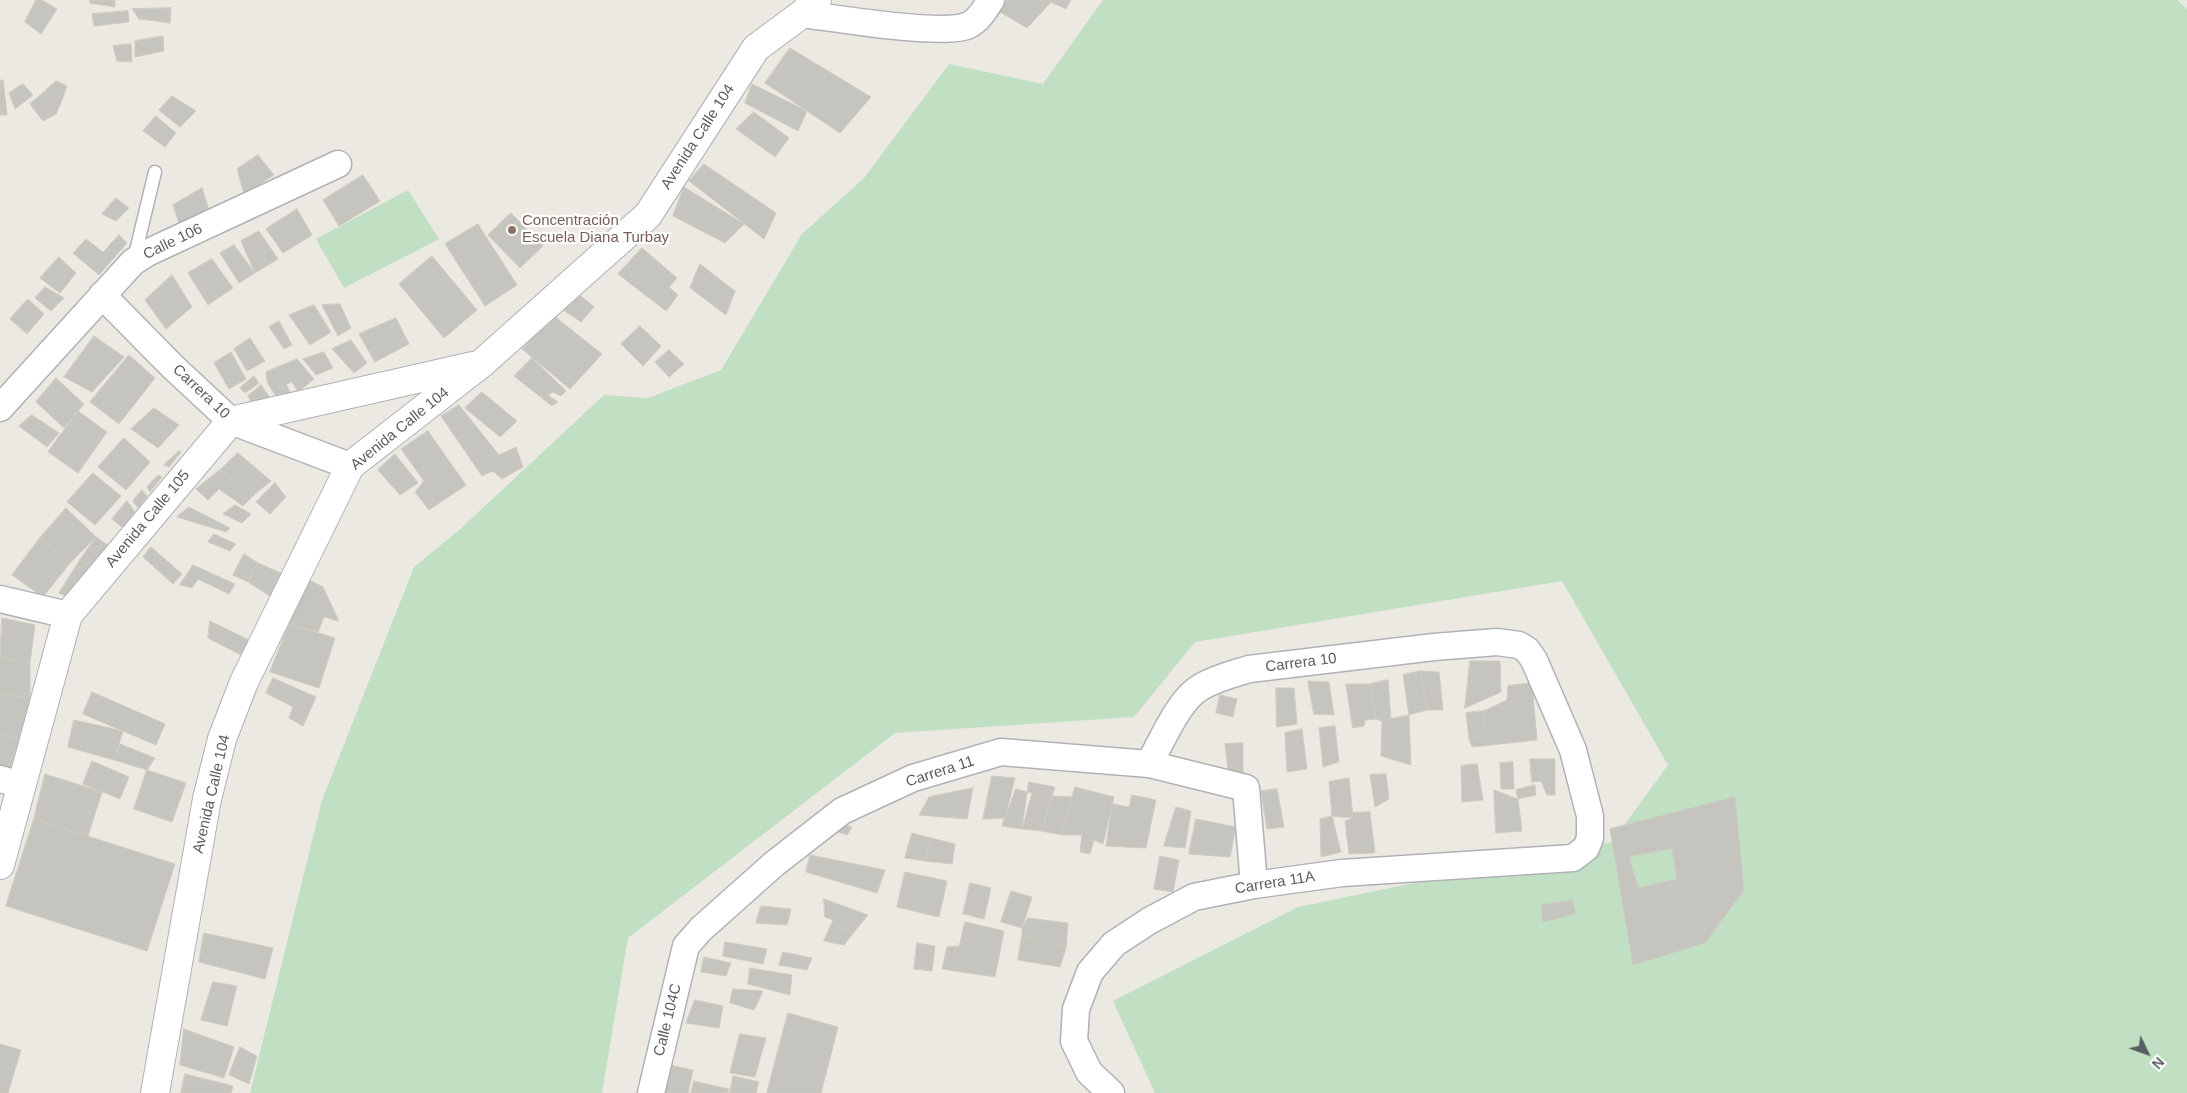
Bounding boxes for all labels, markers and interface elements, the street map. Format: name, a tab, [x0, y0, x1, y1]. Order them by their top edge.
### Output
street label: Avenida Calle 104	[657, 81, 739, 193]
place label: Concentración Escuela Diana Turbay	[522, 212, 669, 247]
street label: Calle 106	[141, 220, 205, 264]
marker: Concentración Escuela Diana Turbay	[506, 224, 518, 236]
street label: Carrera 10	[169, 361, 233, 423]
street label: Avenida Calle 104	[347, 384, 453, 474]
street label: Avenida Calle 105	[102, 467, 194, 571]
street label: Carrera 10	[1264, 650, 1338, 676]
street label: Avenida Calle 104	[190, 733, 234, 855]
street label: Carrera 11	[904, 753, 976, 791]
street label: Carrera 11A	[1234, 868, 1316, 898]
street label: Calle 104C	[650, 982, 686, 1058]
north arrow	[2122, 1028, 2172, 1078]
text: N	[2149, 1054, 2167, 1072]

